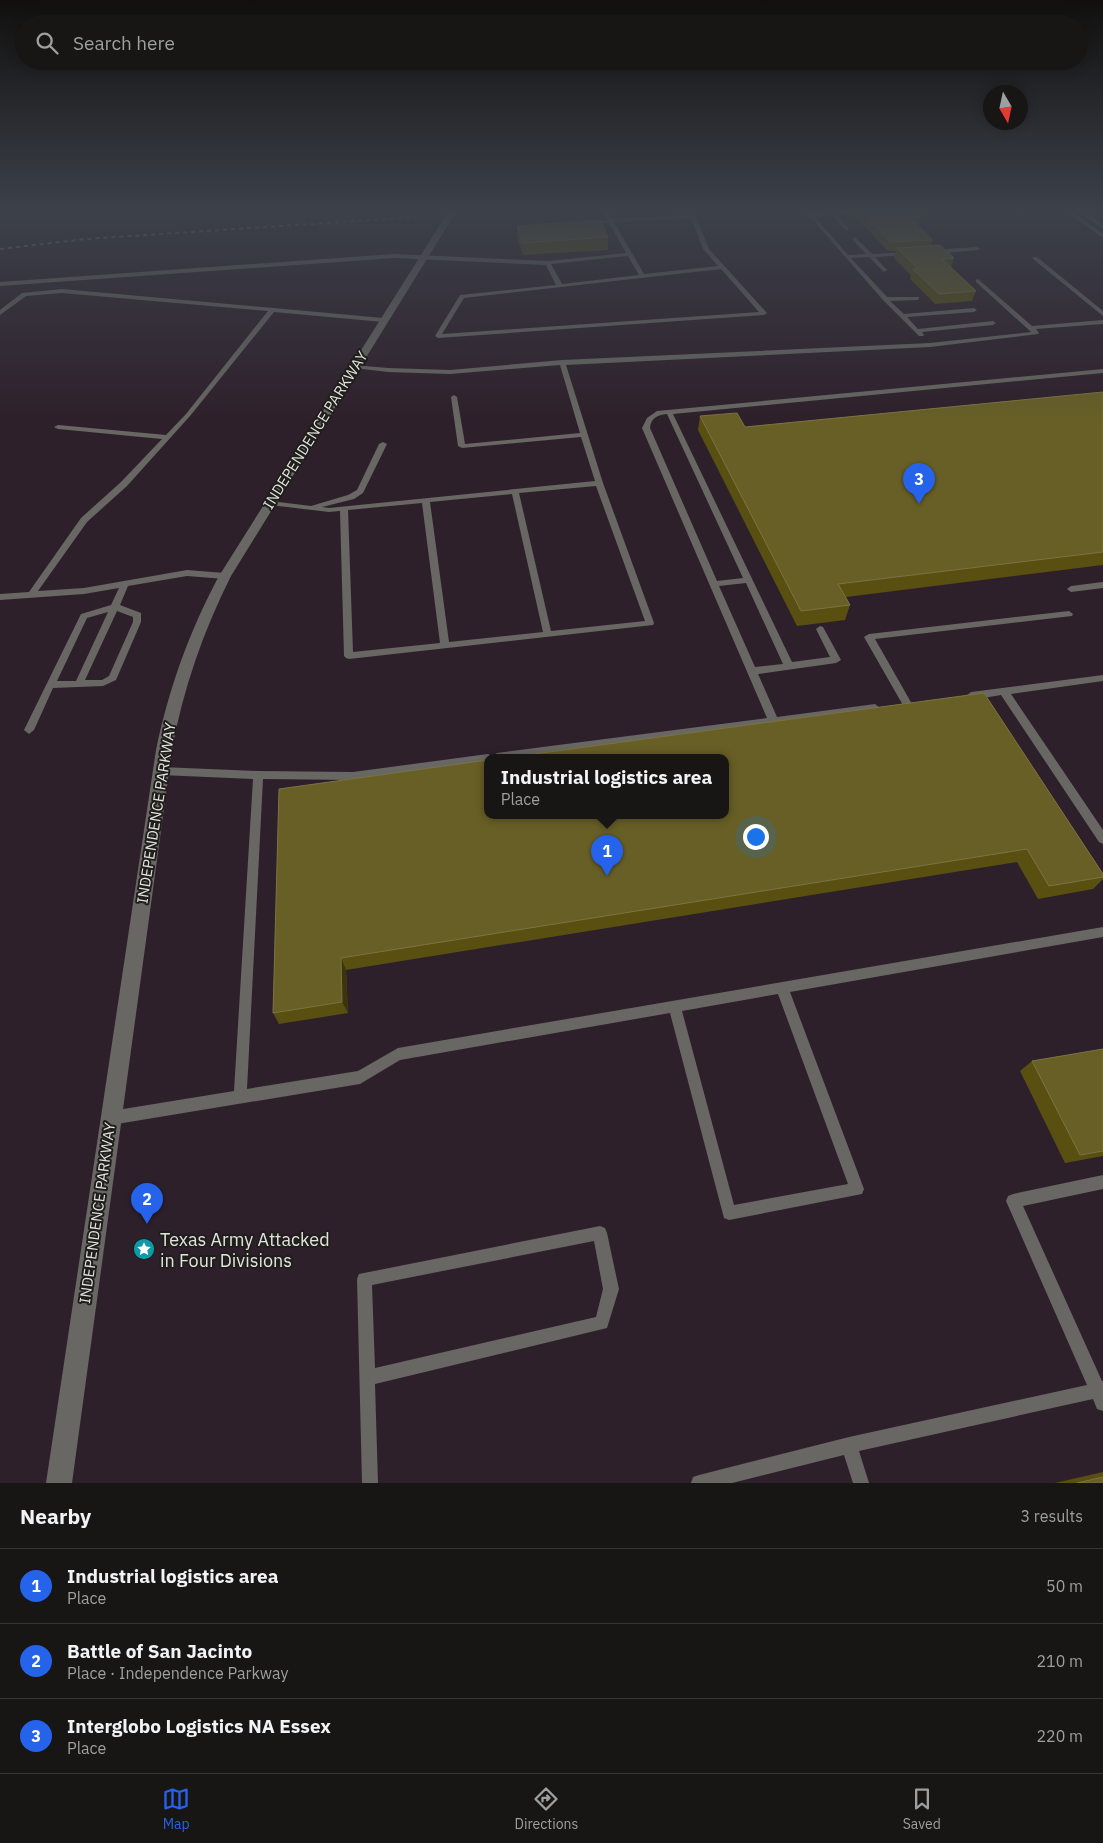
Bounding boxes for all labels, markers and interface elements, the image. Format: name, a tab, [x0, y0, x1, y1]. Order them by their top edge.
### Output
search box	[15, 15, 1088, 70]
icon: search	[33, 29, 61, 57]
text: Search here	[73, 31, 175, 55]
north arrow	[983, 85, 1028, 130]
street label: INDEPENDENCE PARKWAY	[258, 347, 372, 513]
pin: 3	[903, 463, 935, 504]
street label: INDEPENDENCE PARKWAY	[132, 721, 180, 905]
popup	[484, 754, 729, 819]
text: Industrial logistics area	[501, 765, 712, 789]
text: Place	[501, 789, 540, 809]
your location	[743, 824, 769, 850]
pin: 1	[591, 835, 623, 876]
street label: INDEPENDENCE PARKWAY	[75, 1121, 119, 1305]
pin: 2	[131, 1183, 163, 1224]
place label: Texas Army Attacked in Four Divisions	[160, 1228, 330, 1272]
place icon: Texas Army Attacked in Four Divisions	[132, 1237, 156, 1261]
text: Nearby	[20, 1502, 91, 1530]
text: 3 results	[1020, 1506, 1083, 1526]
text: Industrial logistics area	[67, 1564, 279, 1588]
text: 1	[31, 1576, 41, 1596]
text: 50 m	[1046, 1576, 1083, 1596]
text: Place	[67, 1588, 106, 1608]
text: Battle of San Jacinto	[67, 1639, 252, 1663]
text: 2	[31, 1651, 41, 1671]
text: 210 m	[1036, 1651, 1083, 1671]
text: Place · Independence Parkway	[67, 1663, 288, 1683]
text: Interglobo Logistics NA Essex	[67, 1714, 331, 1738]
text: 3	[31, 1726, 41, 1746]
text: 220 m	[1036, 1726, 1083, 1746]
text: Place	[67, 1738, 106, 1758]
tab: Map	[162, 1785, 190, 1833]
tab: Directions	[515, 1785, 578, 1833]
tab: Saved	[903, 1785, 941, 1833]

